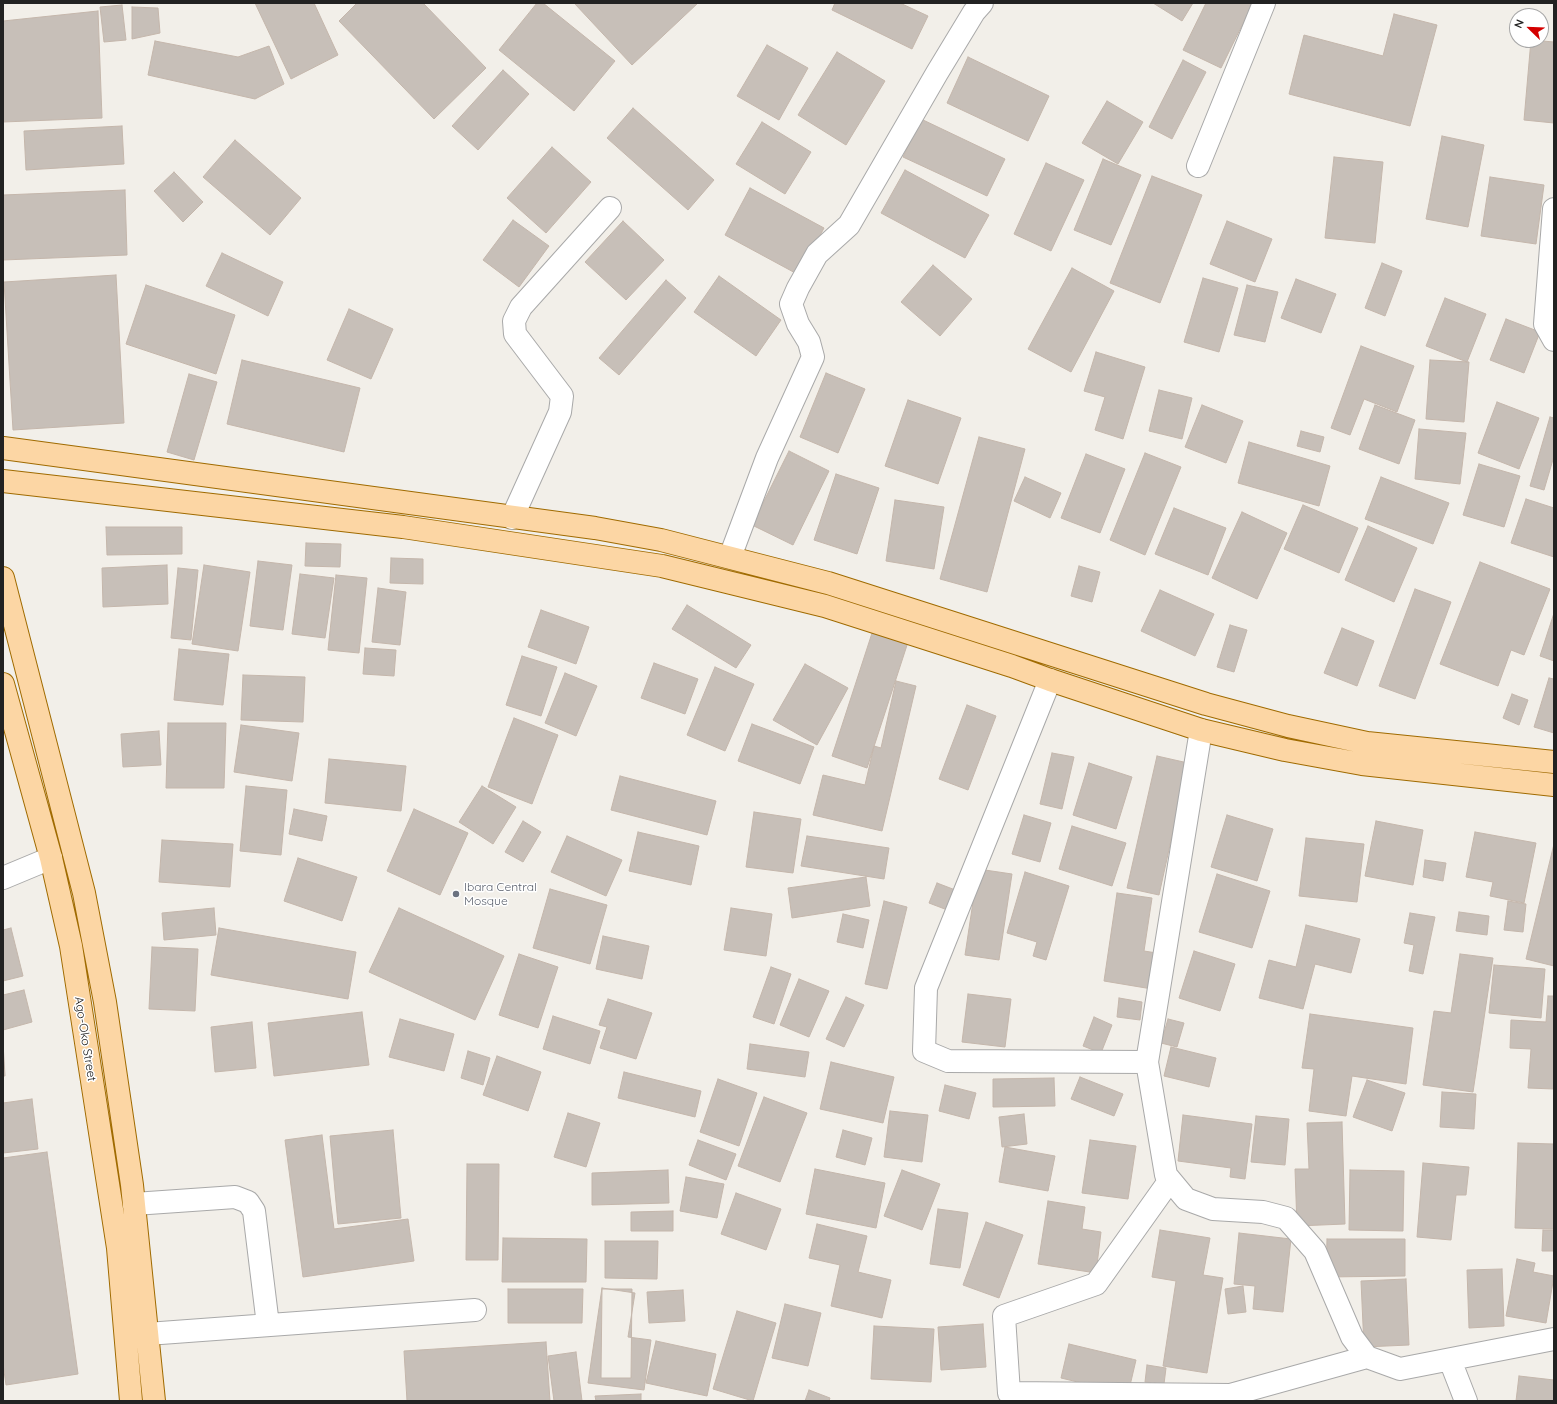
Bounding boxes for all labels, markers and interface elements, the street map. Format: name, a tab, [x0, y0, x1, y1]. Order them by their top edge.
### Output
north arrow	[1509, 8, 1549, 48]
text: N	[1511, 17, 1527, 30]
place label: Ibara Central Mosque	[464, 880, 537, 908]
marker: Ibara Central Mosque	[451, 889, 461, 899]
street label: Ago-Oko Street	[71, 996, 99, 1082]

